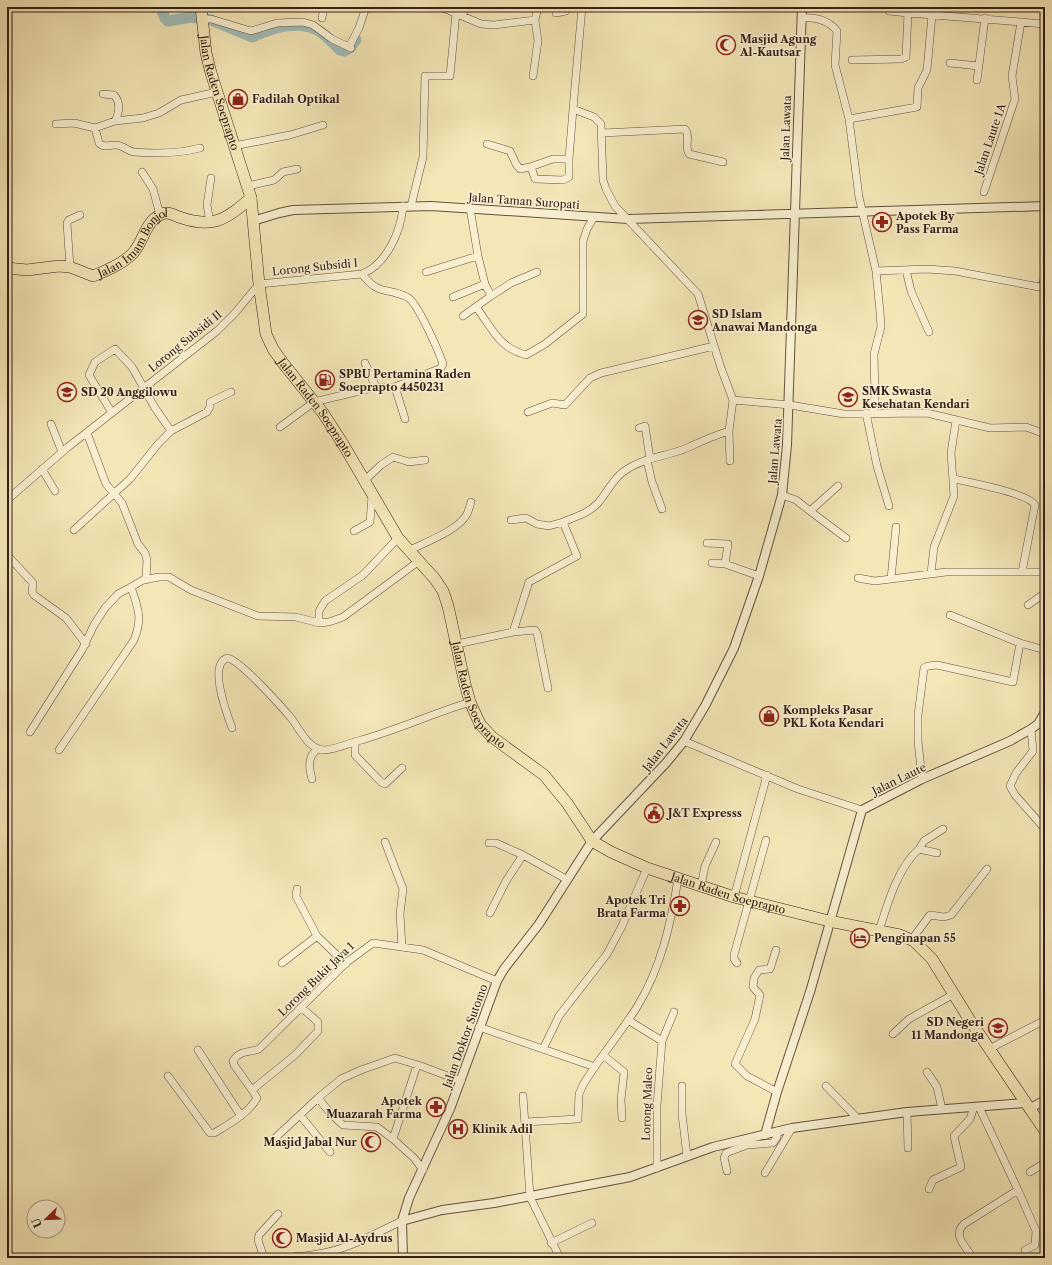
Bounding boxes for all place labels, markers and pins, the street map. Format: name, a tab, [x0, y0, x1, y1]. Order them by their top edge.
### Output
place label: Masjid Agung Al-Kautsar	[739, 32, 817, 59]
mosque icon: Masjid Agung Al-Kautsar	[715, 34, 737, 56]
shop icon: Fadilah Optikal	[227, 88, 249, 110]
place label: Fadilah Optikal	[252, 92, 340, 106]
place label: Apotek By Pass Farma	[895, 209, 959, 236]
pharmacy icon: Apotek By Pass Farma	[871, 211, 893, 233]
place label: SD Islam Anawai Mandonga	[711, 307, 818, 334]
school or university icon: SD Islam Anawai Mandonga	[687, 309, 709, 331]
place label: SPBU Pertamina Raden Soeprapto 4450231	[339, 367, 471, 394]
fuel station icon: SPBU Pertamina Raden Soeprapto 4450231	[314, 369, 336, 391]
school or university icon: SD 20 Anggilowu	[56, 381, 78, 403]
place label: SMK Swasta Kesehatan Kendari	[862, 384, 970, 411]
place label: SD 20 Anggilowu	[81, 385, 178, 399]
school or university icon: SMK Swasta Kesehatan Kendari	[837, 386, 859, 408]
place label: Kompleks Pasar PKL Kota Kendari	[783, 703, 884, 730]
shop icon: Kompleks Pasar PKL Kota Kendari	[758, 705, 780, 727]
public building icon: J&T Expresss	[643, 802, 665, 824]
place label: J&T Expresss	[666, 806, 742, 820]
place label: Apotek Tri Brata Farma	[597, 893, 667, 920]
pharmacy icon: Apotek Tri Brata Farma	[669, 895, 691, 917]
hotel icon: Penginapan 55	[849, 927, 871, 949]
place label: Penginapan 55	[874, 931, 956, 945]
place label: SD Negeri 11 Mandonga	[911, 1015, 985, 1042]
school or university icon: SD Negeri 11 Mandonga	[987, 1017, 1009, 1039]
place label: Apotek Muazarah Farma	[326, 1094, 423, 1121]
pharmacy icon: Apotek Muazarah Farma	[425, 1096, 447, 1118]
hospital icon: Klinik Adil	[447, 1118, 469, 1140]
place label: Klinik Adil	[472, 1122, 533, 1136]
mosque icon: Masjid Jabal Nur	[360, 1131, 382, 1153]
place label: Masjid Jabal Nur	[264, 1135, 358, 1149]
mosque icon: Masjid Al-Aydrus	[271, 1227, 293, 1249]
place label: Masjid Al-Aydrus	[296, 1231, 393, 1245]

